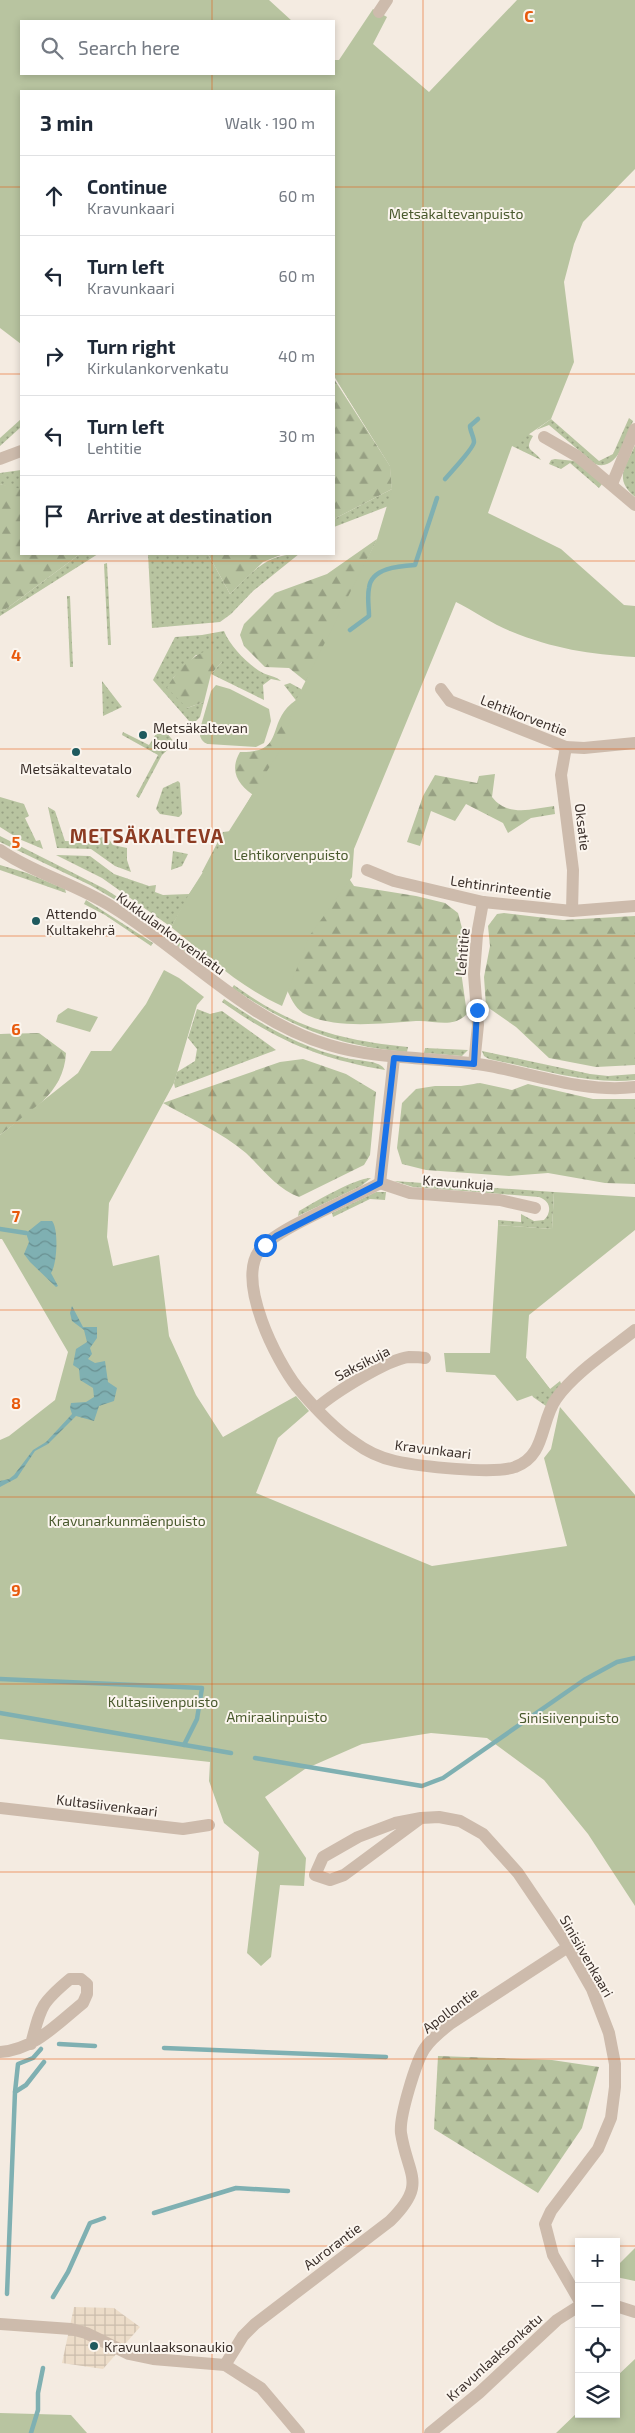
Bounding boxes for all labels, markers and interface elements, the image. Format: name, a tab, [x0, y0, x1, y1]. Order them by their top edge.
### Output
text: C	[524, 6, 534, 25]
search box	[20, 20, 335, 75]
icon: search	[38, 34, 66, 62]
text: Search here	[78, 36, 180, 59]
text: 3 min	[40, 110, 93, 135]
text: Walk · 190 m	[225, 113, 315, 132]
text: Continue	[87, 175, 167, 198]
icon: ahead	[40, 182, 68, 210]
text: 60 m	[279, 186, 315, 205]
text: Kravunkaari	[87, 198, 175, 217]
park label: Metsäkaltevanpuisto	[389, 205, 523, 222]
text: Turn left	[87, 255, 164, 278]
icon: left	[40, 262, 68, 290]
text: 60 m	[279, 266, 315, 285]
text: Kravunkaari	[87, 278, 175, 297]
text: Turn right	[87, 335, 175, 358]
icon: right	[40, 342, 68, 370]
text: 40 m	[278, 346, 315, 365]
text: Kirkulankorvenkatu	[87, 358, 229, 377]
text: Turn left	[87, 415, 164, 438]
icon: left	[40, 422, 68, 450]
text: 30 m	[279, 426, 315, 445]
text: Lehtitie	[87, 438, 142, 457]
icon: arrive	[40, 502, 68, 530]
text: Arrive at destination	[87, 504, 272, 527]
text: 4	[11, 645, 21, 664]
street label: Lehtikorventie	[478, 691, 570, 739]
place label: Metsäkaltevan koulu	[153, 719, 248, 752]
marker: Metsäkaltevan koulu	[137, 729, 149, 741]
marker: Metsäkaltevatalo	[70, 746, 82, 758]
place label: Metsäkaltevatalo	[20, 760, 132, 777]
street label: Oksatie	[572, 802, 594, 852]
district label: METSÄKALTEVA	[70, 824, 224, 847]
text: 5	[12, 832, 21, 851]
park label: Lehtikorvenpuisto	[233, 846, 349, 863]
street label: Lehtinrinteentie	[449, 871, 553, 903]
street label: Kukkulankorvenkatu	[113, 888, 229, 978]
place label: Attendo Kultakehrä	[46, 905, 115, 938]
marker: Attendo Kultakehrä	[30, 915, 42, 927]
street label: Lehtitie	[451, 927, 473, 977]
route end	[466, 999, 489, 1022]
text: 6	[11, 1019, 21, 1038]
street label: Kravunkuja	[422, 1171, 494, 1193]
text: 7	[12, 1206, 21, 1225]
route start	[254, 1234, 277, 1257]
street label: Saksikuja	[332, 1342, 392, 1384]
text: 8	[11, 1393, 21, 1412]
street label: Kravunkaari	[394, 1436, 472, 1462]
park label: Kravunarkunmäenpuisto	[48, 1512, 206, 1529]
text: 9	[11, 1580, 21, 1599]
park label: Kultasiivenpuisto	[108, 1693, 218, 1710]
park label: Amiraalinpuisto	[226, 1708, 328, 1725]
park label: Sinisiivenpuisto	[519, 1709, 619, 1726]
street label: Kultasiivenkaari	[55, 1790, 159, 1820]
street label: Sinisiivenkaari	[557, 1912, 617, 2000]
street label: Apollontie	[419, 1983, 481, 2037]
street label: Aurorantie	[300, 2219, 364, 2273]
map controls	[575, 2238, 620, 2418]
button: +	[575, 2238, 620, 2283]
button: −	[575, 2283, 620, 2328]
street label: Kravunlaaksonkatu	[443, 2310, 545, 2404]
button: locate	[575, 2328, 620, 2373]
place label: Kravunlaaksonaukio	[104, 2338, 233, 2355]
marker: Kravunlaaksonaukio	[88, 2340, 100, 2352]
button: layers	[575, 2373, 620, 2418]

